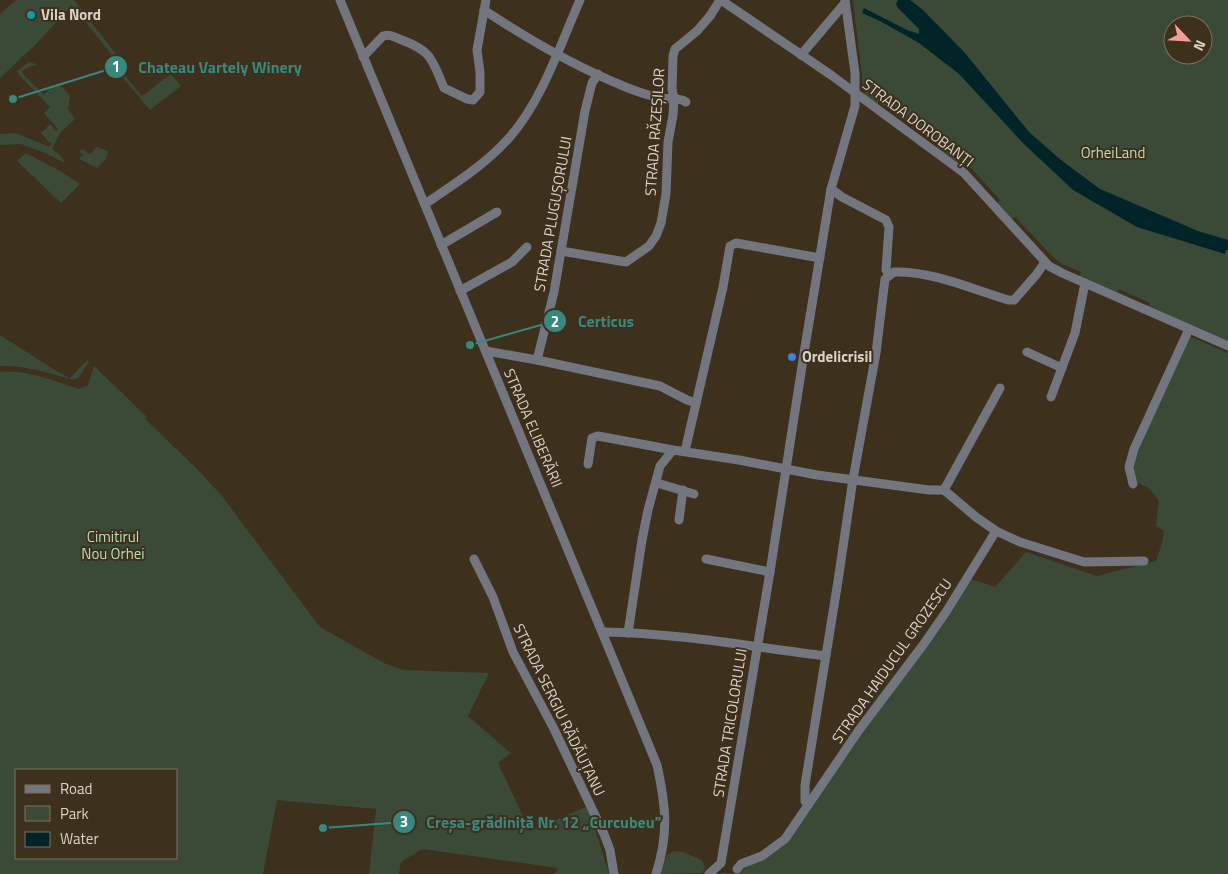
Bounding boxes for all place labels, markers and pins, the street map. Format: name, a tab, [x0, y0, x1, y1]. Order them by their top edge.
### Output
place label: Vila Nord	[41, 3, 101, 26]
marker: Vila Nord	[25, 9, 37, 21]
callout: Chateau Vartely Winery	[104, 51, 312, 82]
callout: Certicus	[542, 306, 644, 337]
place label: Ordelicrisil	[802, 345, 872, 368]
marker: Ordelicrisil	[786, 351, 798, 363]
callout: Creșa-grădiniță Nr. 12 „Curcubeu”	[391, 807, 671, 838]

